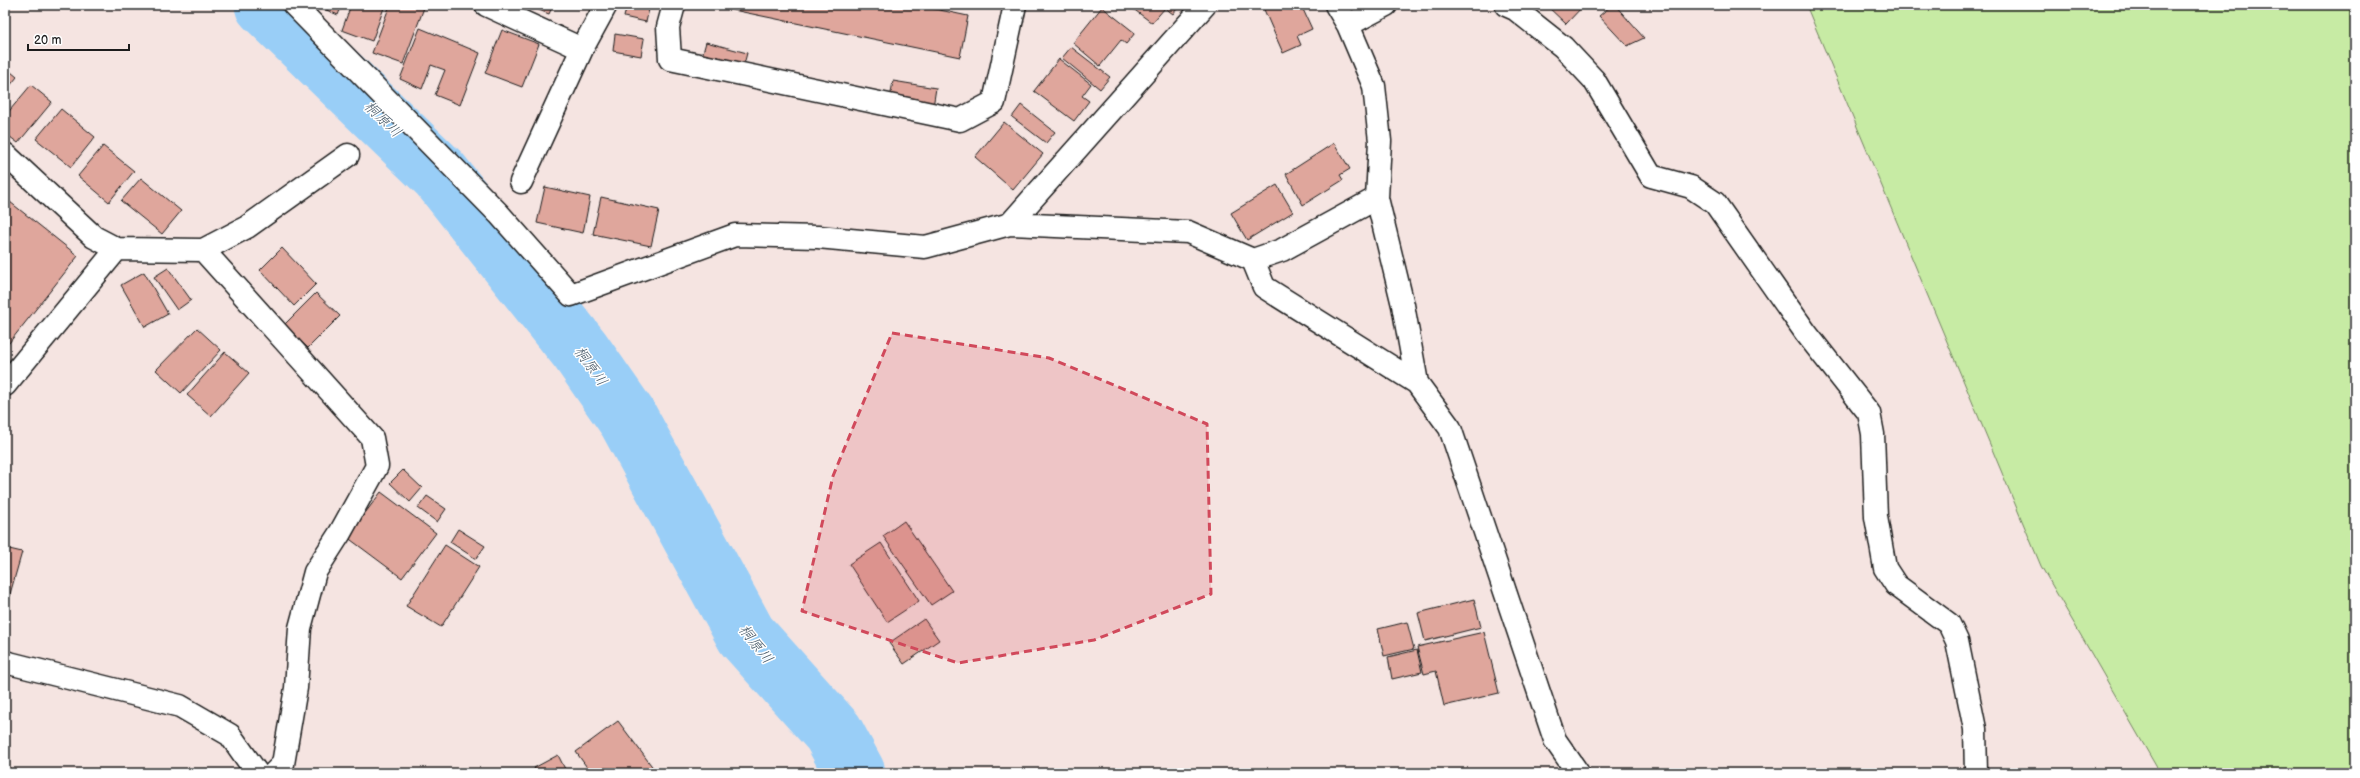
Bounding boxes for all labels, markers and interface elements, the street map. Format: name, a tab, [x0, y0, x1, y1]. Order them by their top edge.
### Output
scale bar	[28, 26, 129, 52]
text: 20 m	[34, 33, 61, 48]
water label: 桐原川	[360, 97, 405, 142]
water label: 桐原川	[570, 343, 612, 390]
water label: 桐原川	[734, 621, 777, 668]

